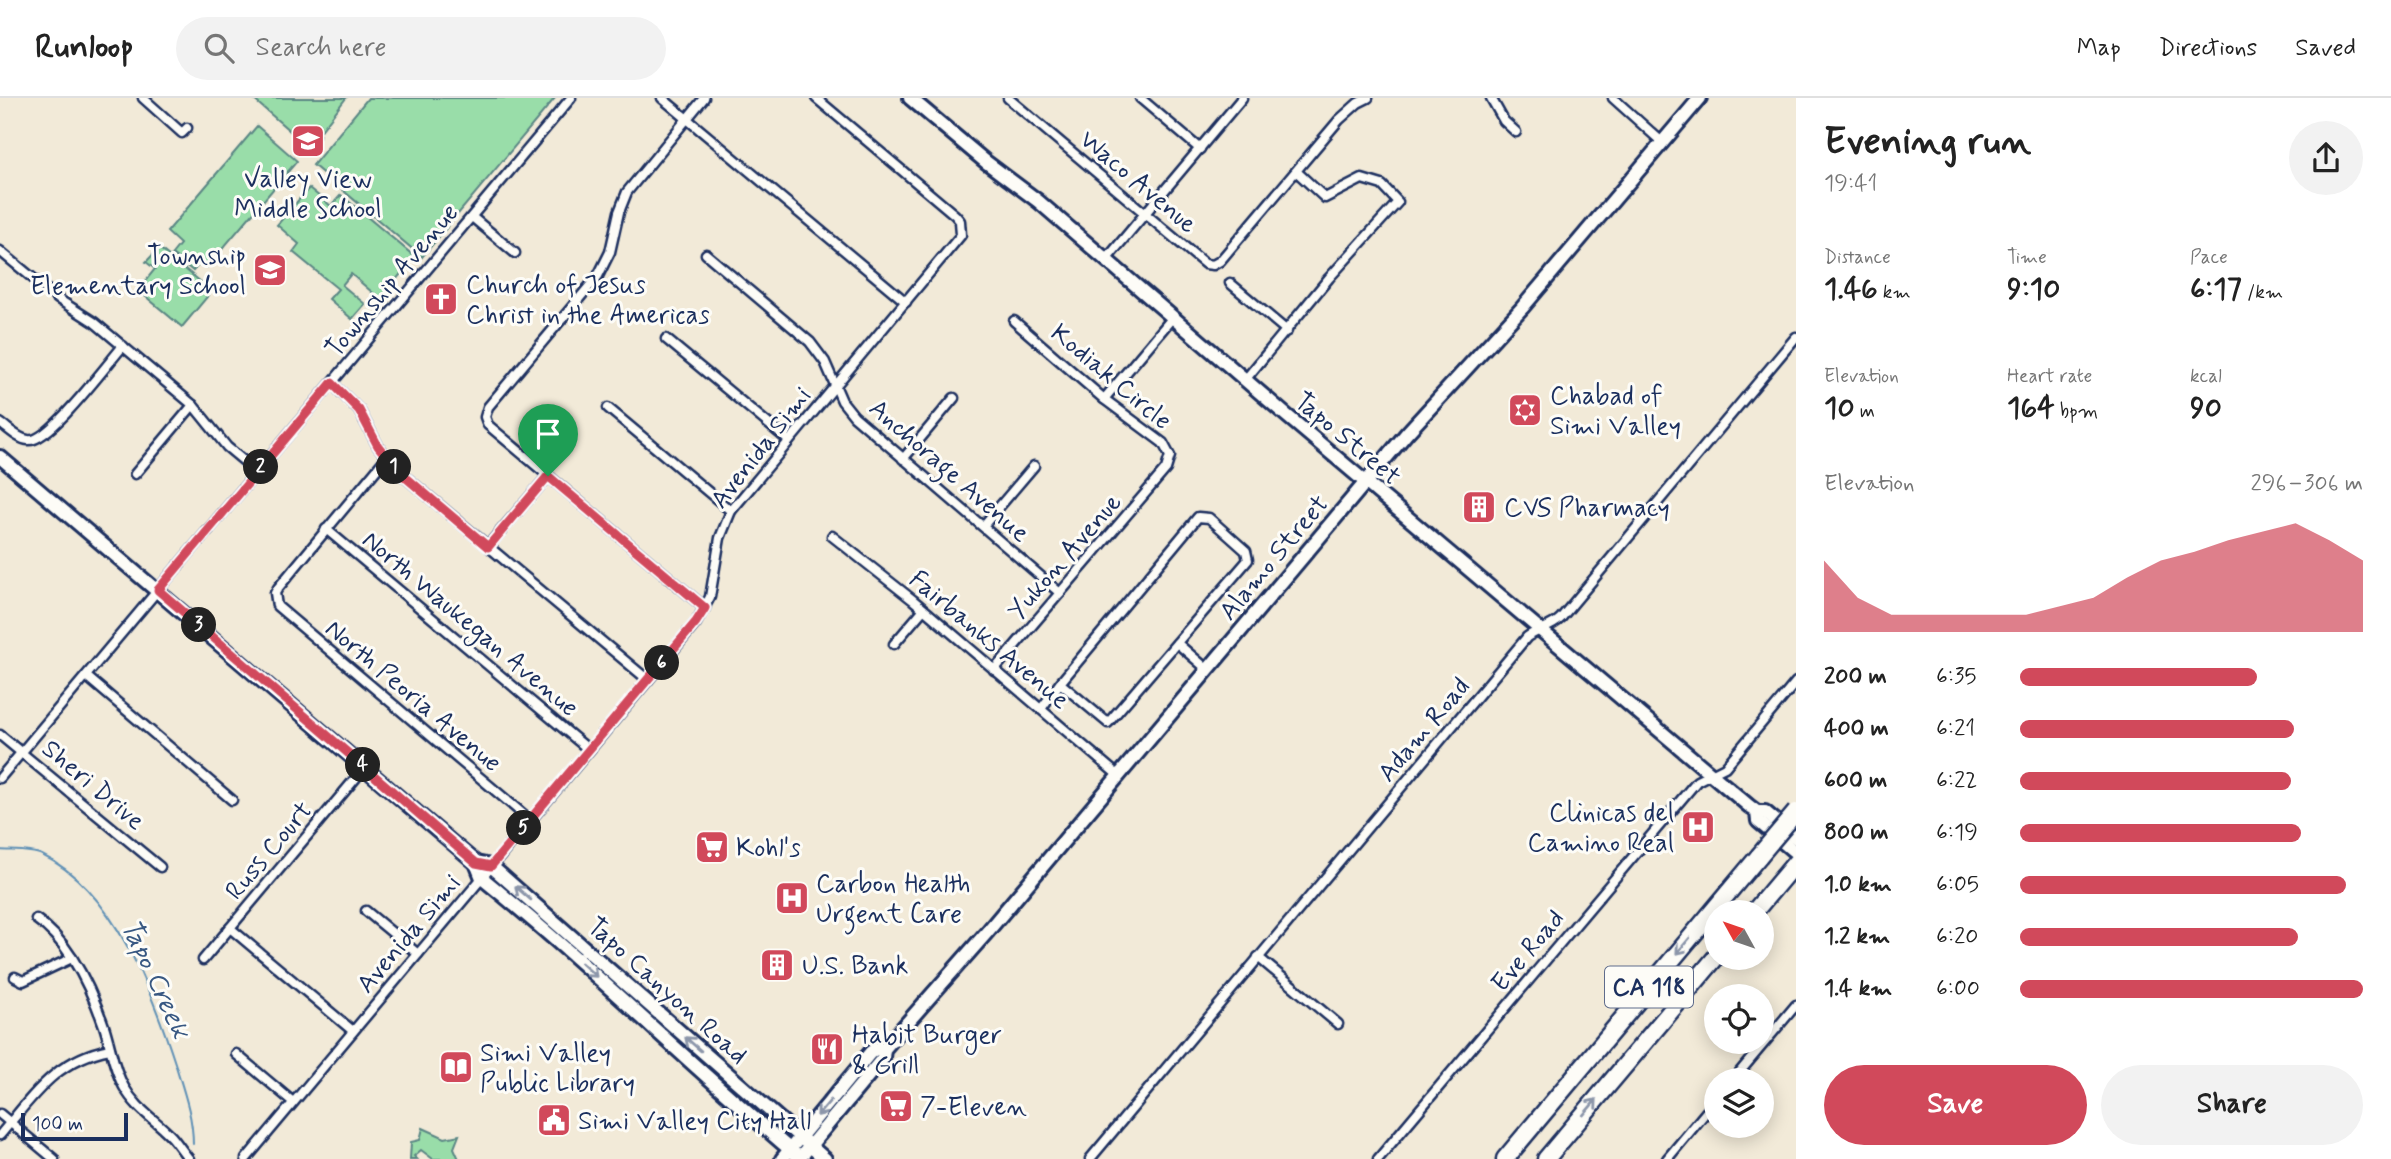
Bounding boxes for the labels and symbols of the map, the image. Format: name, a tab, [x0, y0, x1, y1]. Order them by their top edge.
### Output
school or university icon: Valley View Middle School	[289, 122, 327, 160]
street label: Waco Avenue	[1072, 123, 1204, 242]
place label: Valley View Middle School	[234, 163, 382, 227]
street label: Township Avenue	[318, 197, 467, 365]
place label: Township Elementary School	[30, 240, 246, 304]
school or university icon: Township Elementary School	[251, 251, 289, 289]
place label: Church of Jesus Christ in the Americas	[466, 269, 710, 333]
church icon: Church of Jesus Christ in the Americas	[422, 280, 460, 318]
street label: Kodiak Circle	[1043, 317, 1178, 438]
street label: Avenida Simi	[703, 380, 820, 516]
place label: Chabad of Simi Valley	[1550, 380, 1681, 444]
street label: Tapo Street	[1286, 385, 1407, 494]
synagogue icon: Chabad of Simi Valley	[1506, 391, 1544, 429]
street label: Anchorage Avenue	[859, 392, 1036, 553]
pin	[518, 404, 578, 476]
pin: 2	[244, 450, 278, 484]
pin: 1	[376, 450, 412, 484]
street label: Yukon Avenue	[1001, 487, 1130, 628]
street label: Alamo Street	[1212, 488, 1337, 628]
building icon: CVS Pharmacy	[1460, 488, 1498, 526]
place label: CVS Pharmacy	[1504, 492, 1670, 526]
street label: North Waukegan Avenue	[353, 524, 585, 727]
street label: Fairbanks Avenue	[901, 563, 1076, 718]
pin: 3	[182, 608, 216, 642]
street label: North Peoria Avenue	[317, 613, 508, 780]
pin: 6	[644, 646, 680, 680]
street label: Adam Road	[1371, 671, 1478, 790]
street label: Sheri Drive	[34, 733, 151, 839]
pin: 4	[346, 748, 380, 782]
street label: Russ Court	[218, 795, 321, 908]
place label: Clinicas del Camino Real	[1528, 797, 1674, 861]
hospital icon: Clinicas del Camino Real	[1679, 808, 1717, 846]
pin: 5	[506, 810, 542, 846]
supermarket icon: Kohl's	[693, 828, 731, 866]
place label: Kohl's	[736, 832, 801, 866]
street label: Avenida Simi	[350, 868, 469, 1001]
place label: Carbon Health Urgent Care	[816, 868, 970, 935]
hospital icon: Carbon Health Urgent Care	[773, 879, 811, 917]
one-way arrow	[514, 885, 532, 901]
north arrow	[1704, 900, 1774, 970]
street label: Eve Road	[1484, 903, 1573, 1000]
street label: Tapo Canyon Road	[579, 910, 754, 1073]
water label: Tapo Creek	[111, 913, 199, 1046]
one-way arrow	[1676, 936, 1691, 954]
building icon: U.S. Bank	[758, 946, 796, 984]
place label: U.S. Bank	[802, 950, 909, 984]
one-way arrow	[580, 962, 598, 978]
road number: CA 118	[1605, 966, 1693, 1007]
place label: Habit Burger & Grill	[852, 1019, 1002, 1083]
restaurant icon: Habit Burger & Grill	[808, 1030, 846, 1068]
one-way arrow	[684, 1036, 702, 1052]
place label: Simi Valley Public Library	[480, 1037, 635, 1101]
library icon: Simi Valley Public Library	[437, 1048, 475, 1086]
supermarket icon: 7-Eleven	[877, 1087, 915, 1125]
place label: 7-Eleven	[920, 1091, 1027, 1125]
one-way arrow	[1582, 1098, 1598, 1116]
one-way arrow	[816, 1099, 832, 1117]
public building icon: Simi Valley City Hall	[535, 1101, 573, 1139]
place label: Simi Valley City Hall	[578, 1105, 811, 1139]
scale bar	[21, 1110, 128, 1142]

